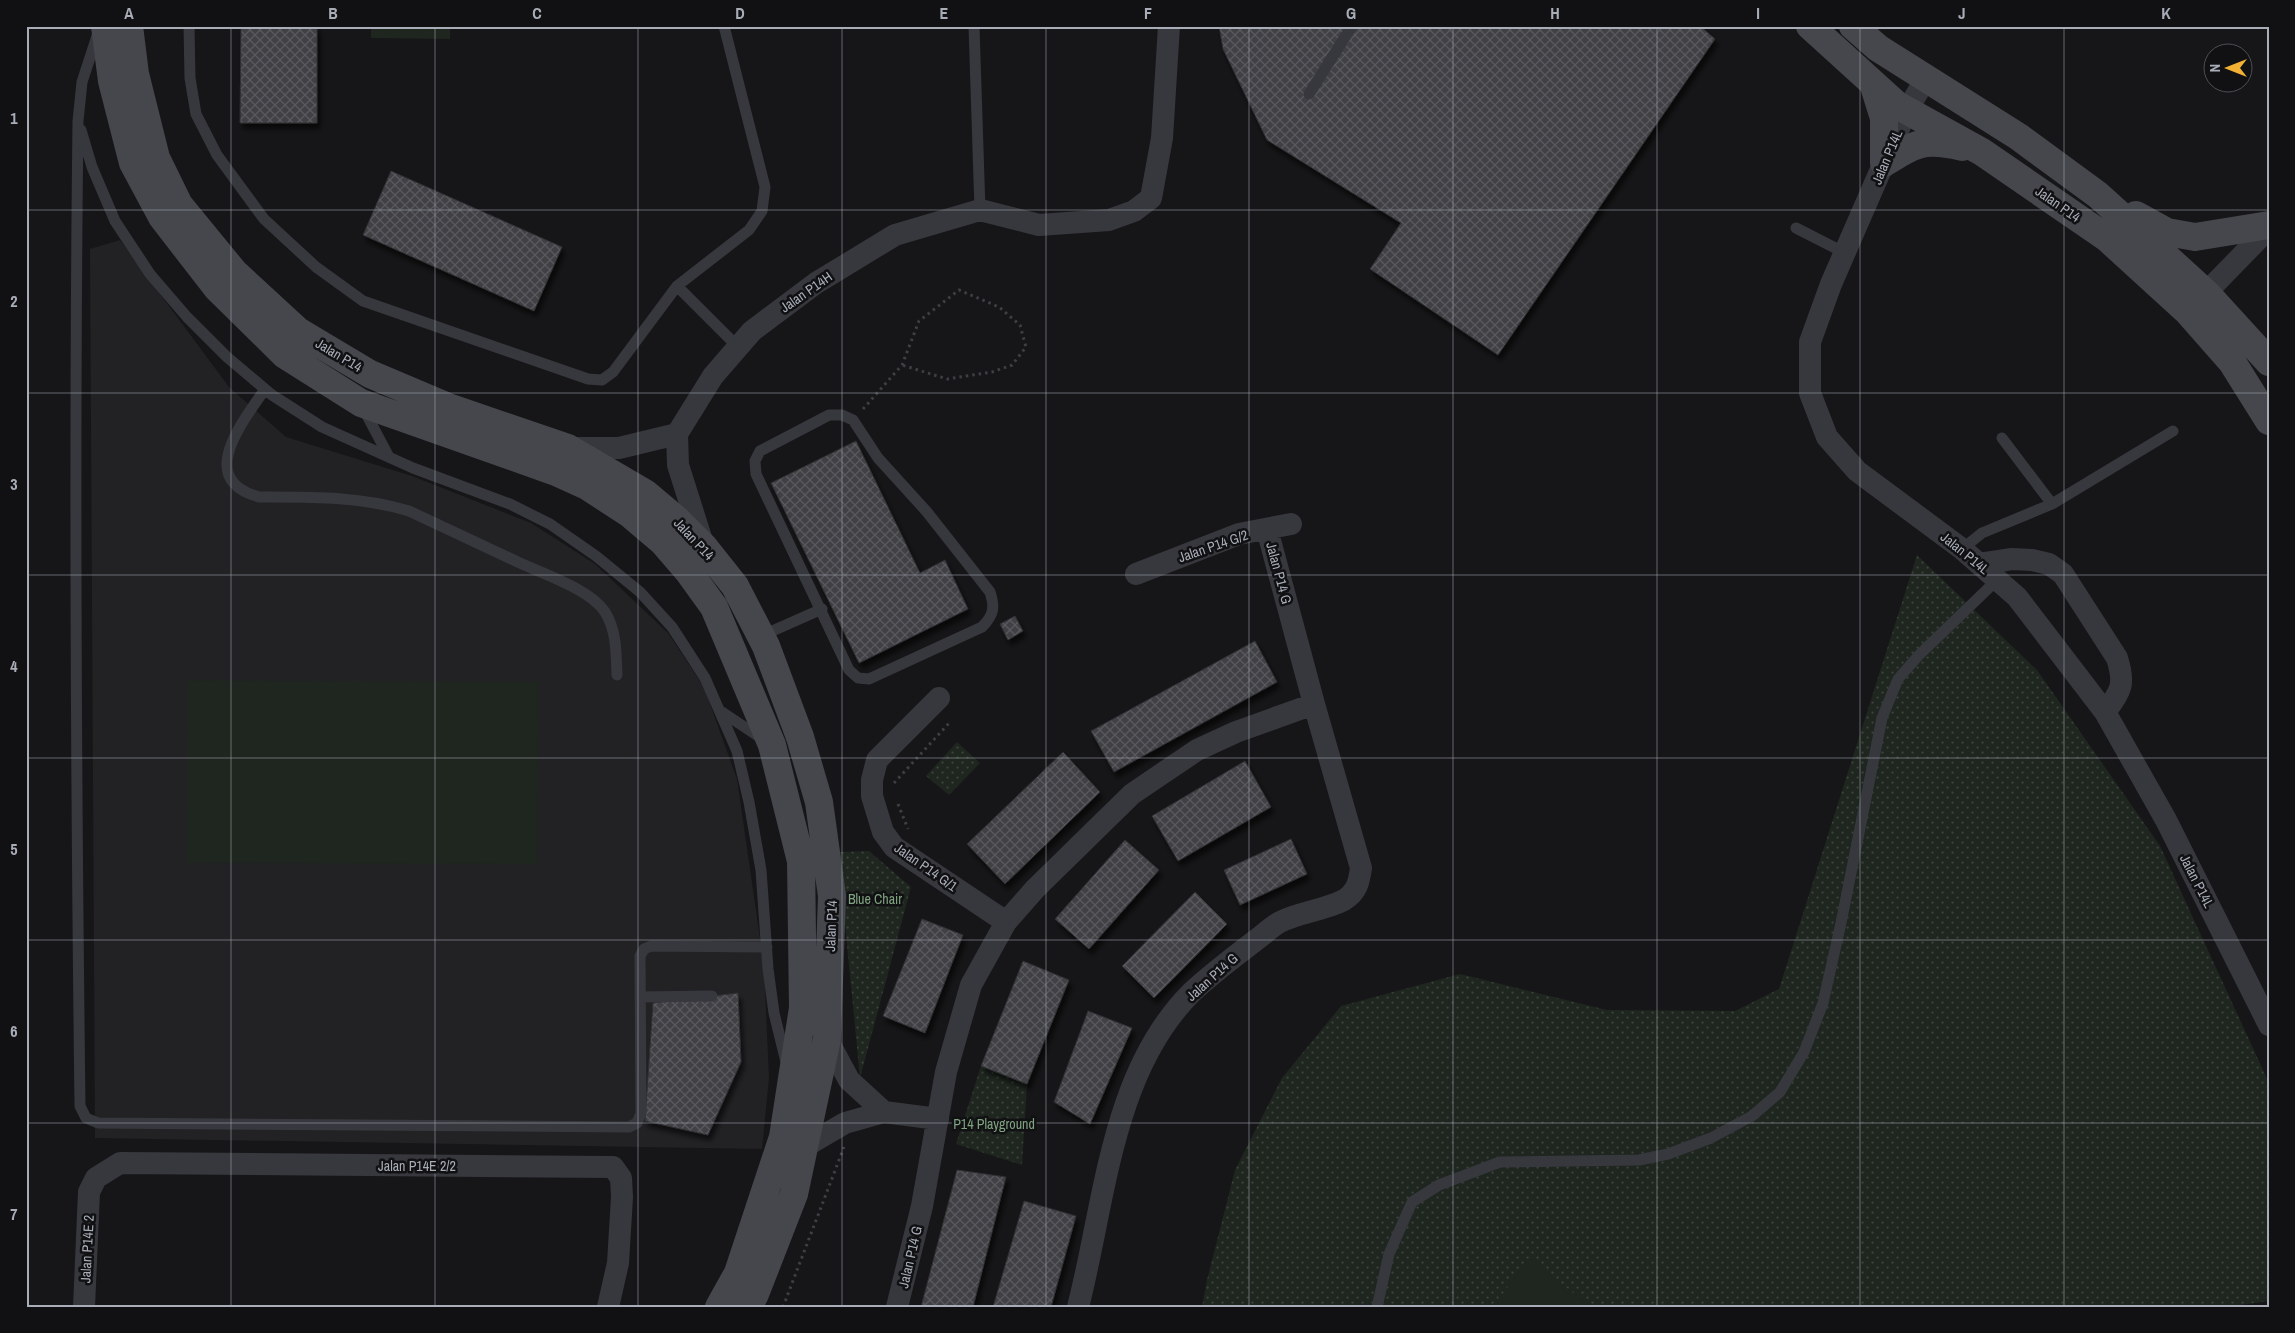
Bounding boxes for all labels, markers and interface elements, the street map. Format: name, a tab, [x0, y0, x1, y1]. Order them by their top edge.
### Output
text: A	[124, 2, 134, 24]
text: B	[328, 2, 338, 24]
text: C	[532, 2, 542, 24]
text: D	[735, 2, 745, 24]
text: E	[940, 2, 949, 24]
text: F	[1144, 2, 1152, 24]
text: G	[1346, 2, 1356, 24]
text: H	[1550, 2, 1560, 24]
text: I	[1756, 2, 1760, 24]
text: J	[1958, 2, 1966, 24]
text: K	[2161, 2, 2171, 24]
north arrow	[2202, 42, 2252, 92]
text: N	[2206, 64, 2224, 72]
text: 1	[10, 107, 18, 129]
street label: Jalan P14L	[1867, 126, 1907, 187]
street label: Jalan P14	[2032, 182, 2085, 226]
street label: Jalan P14H	[777, 268, 835, 316]
text: 2	[10, 290, 18, 312]
street label: Jalan P14	[312, 334, 366, 376]
text: 3	[10, 473, 18, 495]
street label: Jalan P14	[670, 514, 718, 564]
street label: Jalan P14 G/2	[1176, 526, 1250, 566]
street label: Jalan P14L	[1937, 528, 1993, 578]
street label: Jalan P14 G	[1262, 540, 1296, 606]
text: 4	[10, 655, 18, 677]
text: 5	[10, 838, 18, 860]
street label: Jalan P14 G/1	[891, 839, 961, 896]
street label: Jalan P14L	[2176, 851, 2218, 911]
park label: Blue Chair	[848, 890, 902, 908]
street label: Jalan P14	[821, 900, 841, 952]
street label: Jalan P14 G	[1182, 949, 1242, 1005]
text: 6	[10, 1020, 18, 1042]
park label: P14 Playground	[953, 1115, 1035, 1133]
street label: Jalan P14E 2/2	[378, 1157, 456, 1175]
text: 7	[10, 1203, 18, 1225]
street label: Jalan P14E 2	[76, 1214, 98, 1284]
street label: Jalan P14 G	[894, 1224, 926, 1290]

